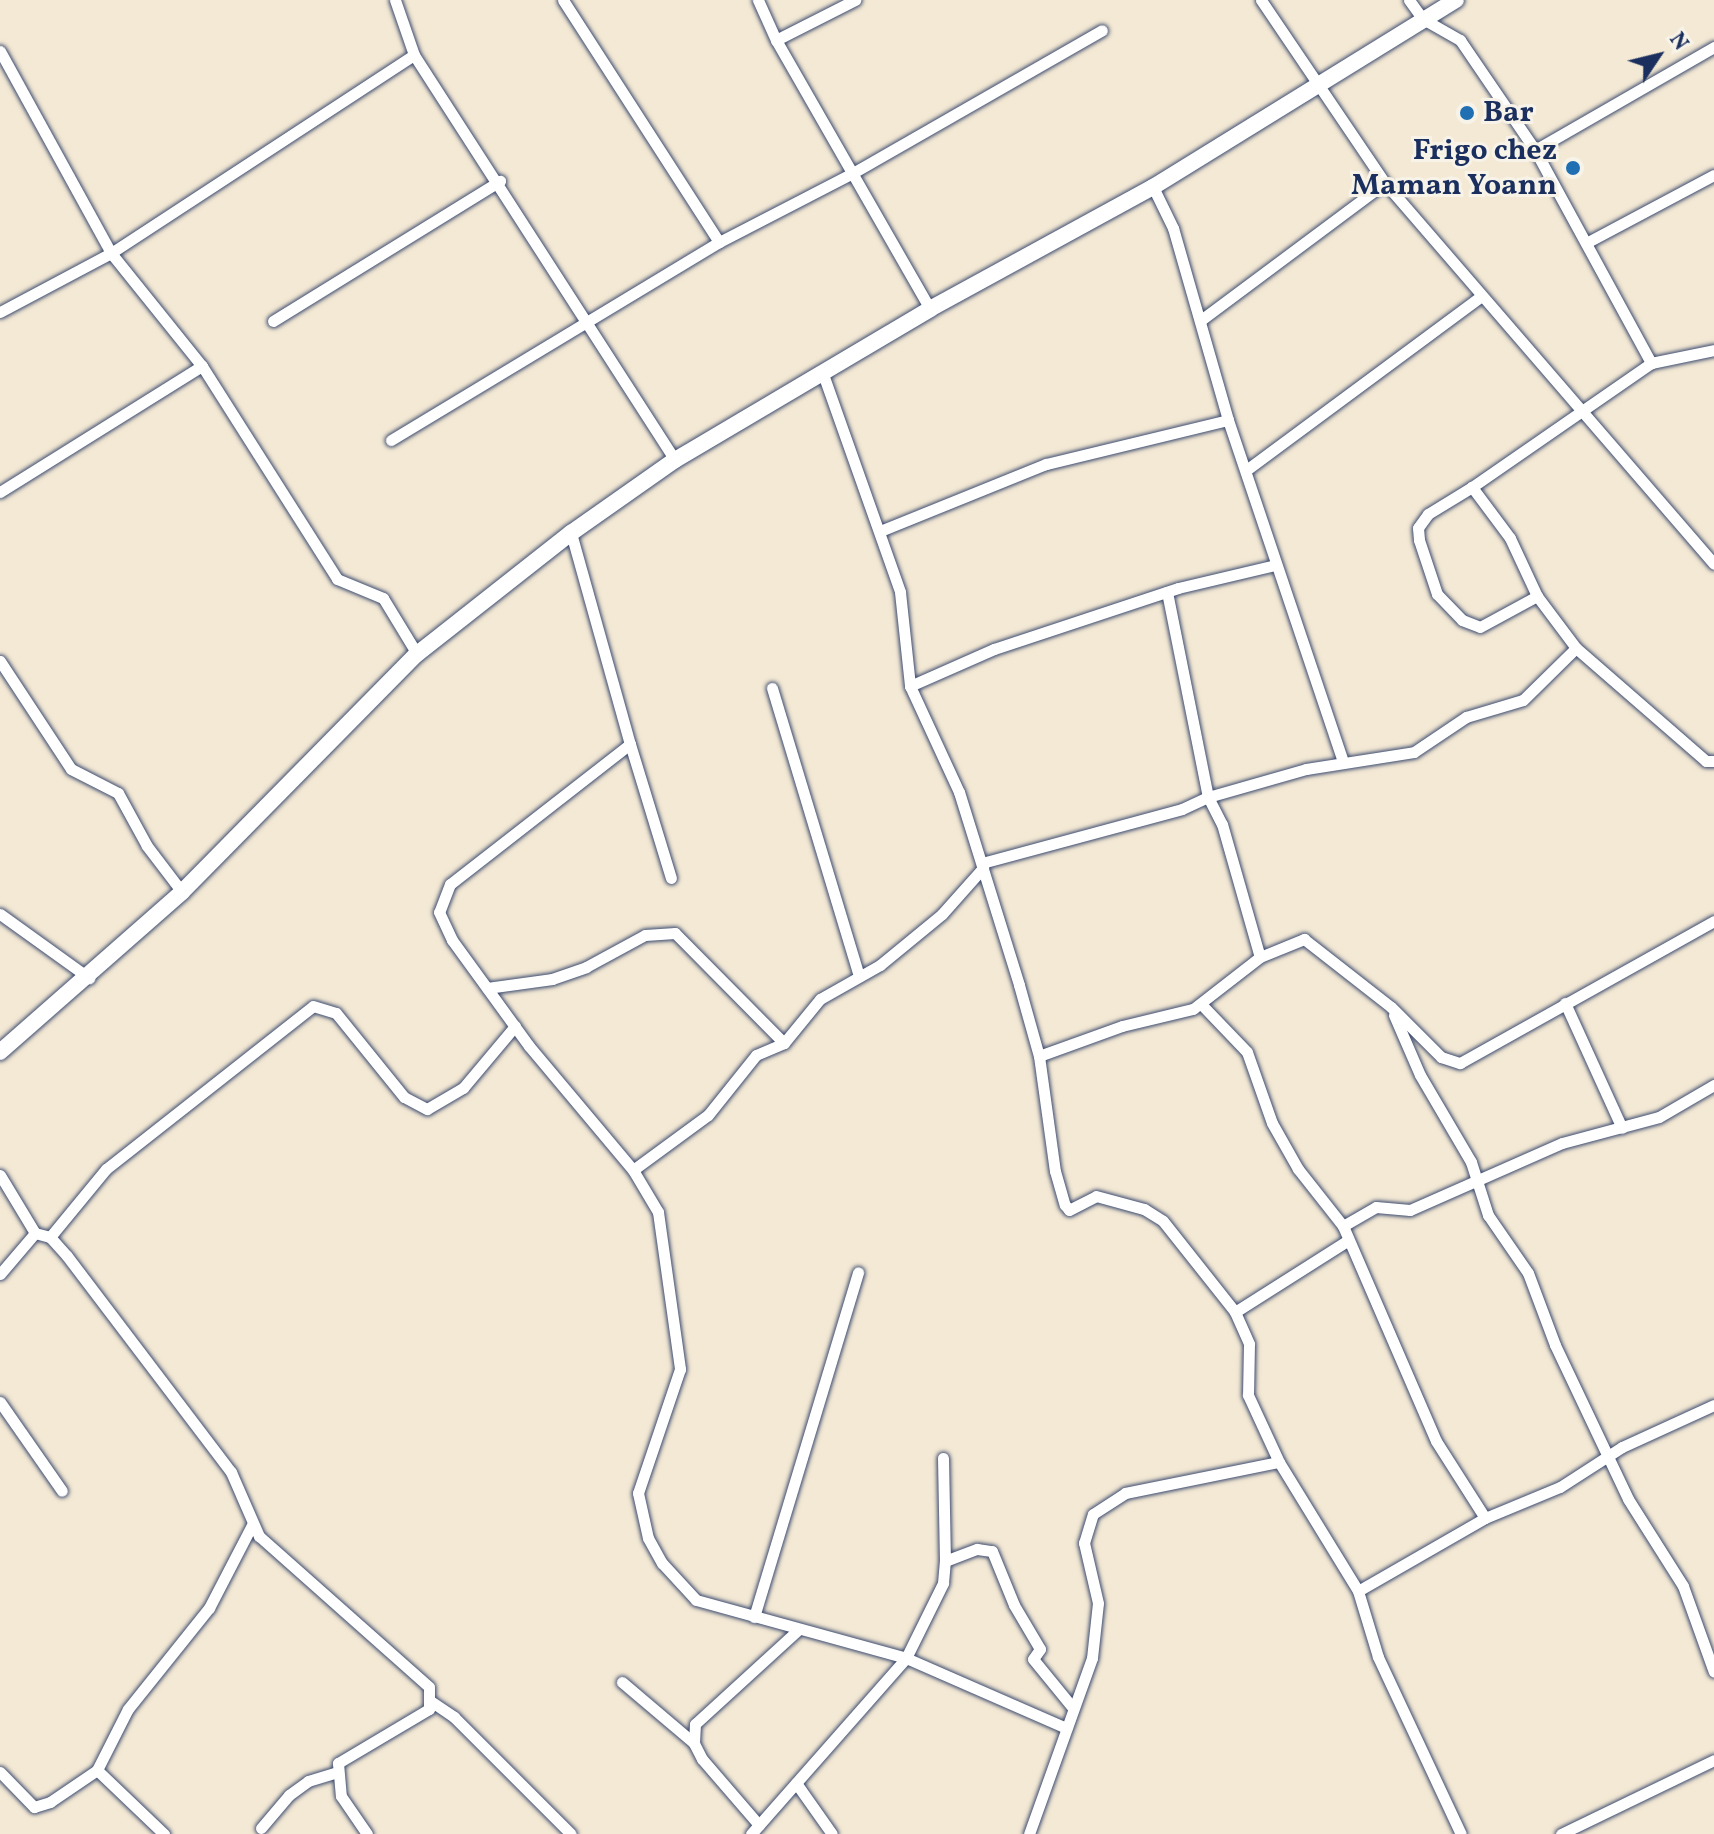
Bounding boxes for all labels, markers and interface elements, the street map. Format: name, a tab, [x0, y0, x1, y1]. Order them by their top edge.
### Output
north arrow	[1618, 16, 1698, 96]
text: N	[1661, 27, 1695, 57]
place label: Bar	[1483, 95, 1534, 131]
marker: Bar	[1458, 104, 1476, 122]
place label: Frigo chez Maman Yoann	[1351, 133, 1557, 204]
marker: Frigo chez Maman Yoann	[1564, 159, 1582, 177]

